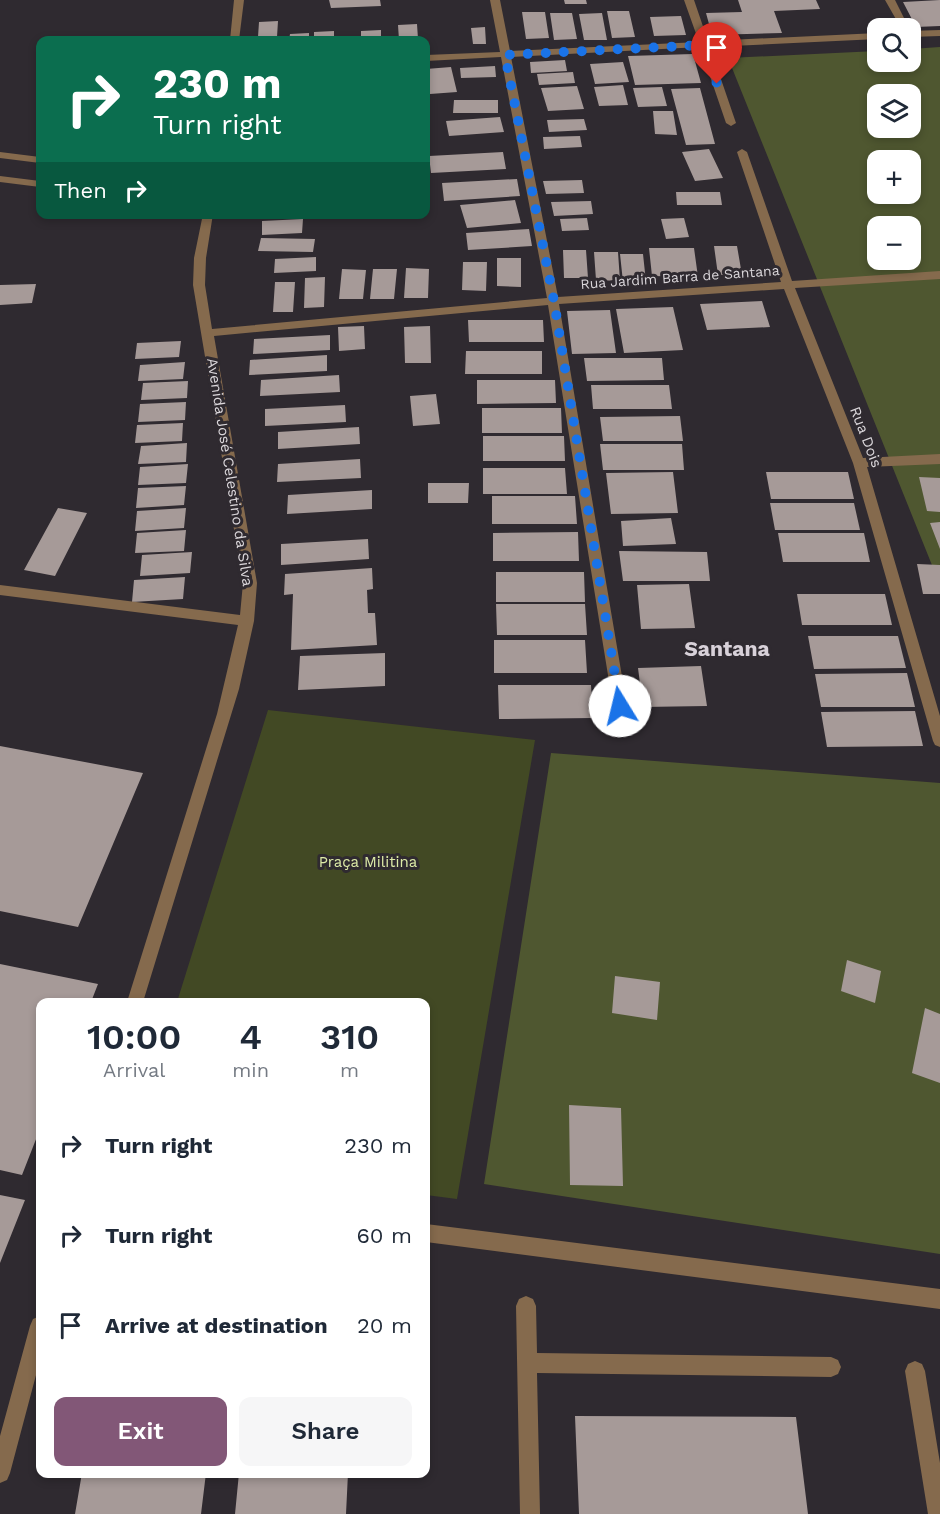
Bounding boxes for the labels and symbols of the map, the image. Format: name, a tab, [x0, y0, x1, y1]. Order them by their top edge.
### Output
pin	[691, 22, 742, 84]
street label: Rua Jardim Barra de Santana	[580, 262, 780, 292]
street label: Avenida José Celestino da Silva	[203, 357, 257, 588]
street label: Rua Dois	[846, 404, 886, 470]
district label: Santana	[684, 636, 770, 661]
position arrow	[588, 674, 652, 738]
park label: Praça Militina	[319, 853, 418, 871]

